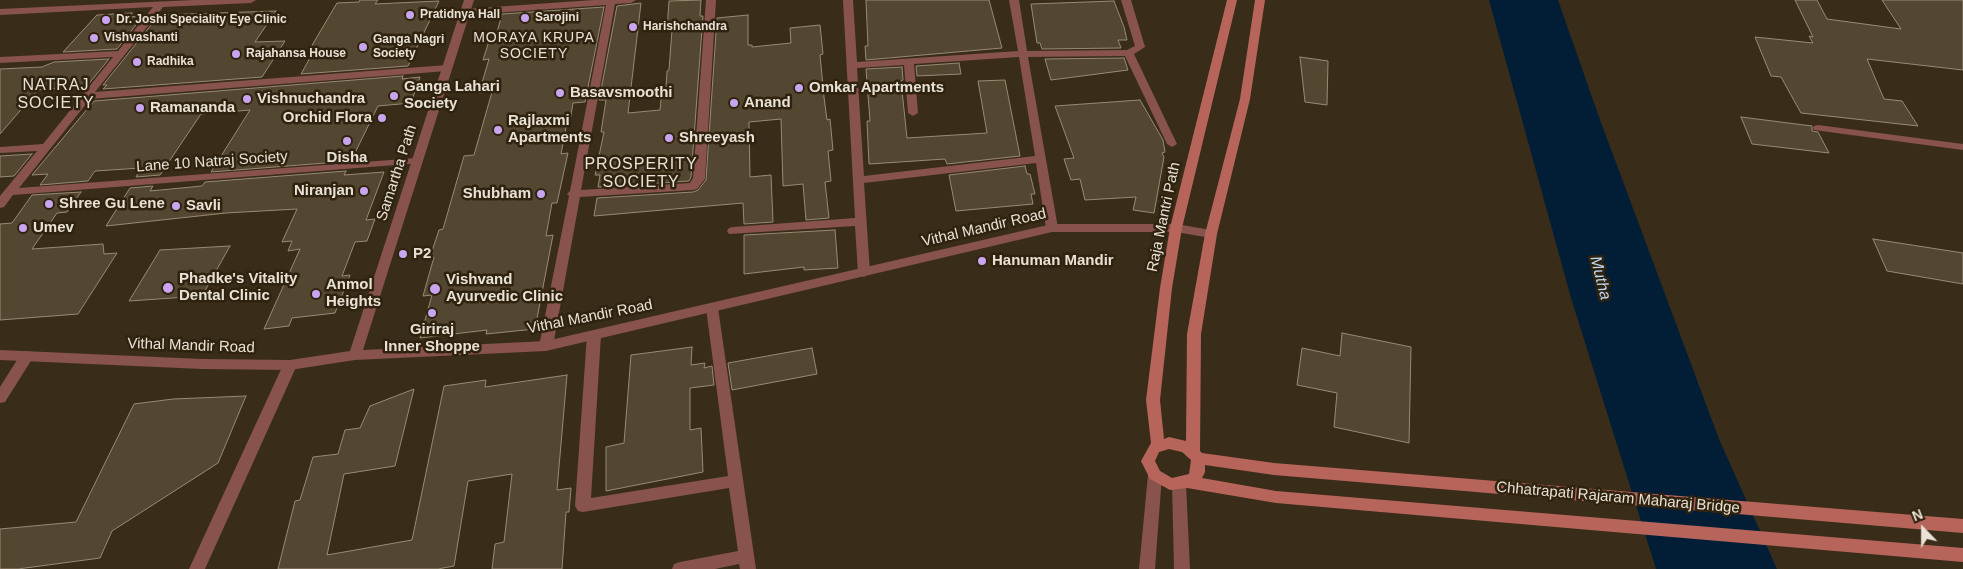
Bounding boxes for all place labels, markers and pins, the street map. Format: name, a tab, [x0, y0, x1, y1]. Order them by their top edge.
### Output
place label: Pratidnya Hall	[420, 8, 500, 22]
marker: Pratidnya Hall	[404, 9, 416, 21]
place label: Sarojini	[535, 11, 579, 25]
marker: Sarojini	[519, 12, 531, 24]
place label: Dr. Joshi Speciality Eye Clinic	[116, 13, 287, 27]
marker: Dr. Joshi Speciality Eye Clinic	[100, 14, 112, 26]
place label: Harishchandra	[643, 20, 727, 34]
marker: Harishchandra	[627, 21, 639, 33]
place label: Vishvashanti	[104, 31, 178, 45]
marker: Vishvashanti	[88, 32, 100, 44]
place label: Ganga Nagri Society	[373, 33, 444, 61]
marker: Ganga Nagri Society	[357, 41, 369, 53]
place label: Rajahansa House	[246, 47, 346, 61]
marker: Rajahansa House	[230, 48, 242, 60]
place label: Radhika	[147, 55, 194, 69]
marker: Radhika	[131, 56, 143, 68]
place label: Ganga Lahari Society	[404, 78, 500, 113]
place label: Omkar Apartments	[809, 79, 944, 97]
marker: Omkar Apartments	[793, 82, 805, 94]
place label: Basavsmoothi	[570, 84, 673, 102]
marker: Basavsmoothi	[554, 87, 566, 99]
place label: Vishnuchandra	[257, 90, 365, 108]
marker: Ganga Lahari Society	[388, 90, 400, 102]
marker: Vishnuchandra	[241, 93, 253, 105]
place label: Anand	[744, 94, 791, 112]
marker: Anand	[728, 97, 740, 109]
place label: Ramananda	[150, 99, 235, 117]
marker: Ramananda	[134, 102, 146, 114]
place label: Orchid Flora	[283, 109, 372, 127]
marker: Orchid Flora	[376, 112, 388, 124]
place label: Rajlaxmi Apartments	[508, 112, 591, 147]
marker: Rajlaxmi Apartments	[492, 124, 504, 136]
place label: Shreeyash	[679, 129, 755, 147]
marker: Shreeyash	[663, 132, 675, 144]
marker: Disha	[341, 135, 353, 147]
place label: Disha	[327, 149, 367, 167]
place label: Niranjan	[294, 182, 354, 200]
marker: Niranjan	[358, 185, 370, 197]
place label: Shubham	[463, 185, 531, 203]
marker: Shubham	[535, 188, 547, 200]
place label: Shree Gu Lene	[59, 195, 165, 213]
place label: Savli	[186, 197, 221, 215]
marker: Shree Gu Lene	[43, 198, 55, 210]
marker: Savli	[170, 200, 182, 212]
place label: Umev	[33, 219, 74, 237]
marker: Umev	[17, 222, 29, 234]
place label: P2	[413, 245, 431, 263]
marker: P2	[397, 248, 409, 260]
place label: Hanuman Mandir	[992, 252, 1114, 270]
marker: Hanuman Mandir	[976, 255, 988, 267]
place label: Phadke's Vitality Dental Clinic	[179, 270, 297, 305]
place label: Vishvand Ayurvedic Clinic	[446, 271, 563, 306]
place label: Anmol Heights	[326, 276, 381, 311]
marker: Phadke's Vitality Dental Clinic	[161, 281, 175, 295]
marker: Vishvand Ayurvedic Clinic	[428, 282, 442, 296]
marker: Anmol Heights	[310, 288, 322, 300]
marker: Giriraj Inner Shoppe	[426, 307, 438, 319]
place label: Giriraj Inner Shoppe	[384, 321, 480, 356]

